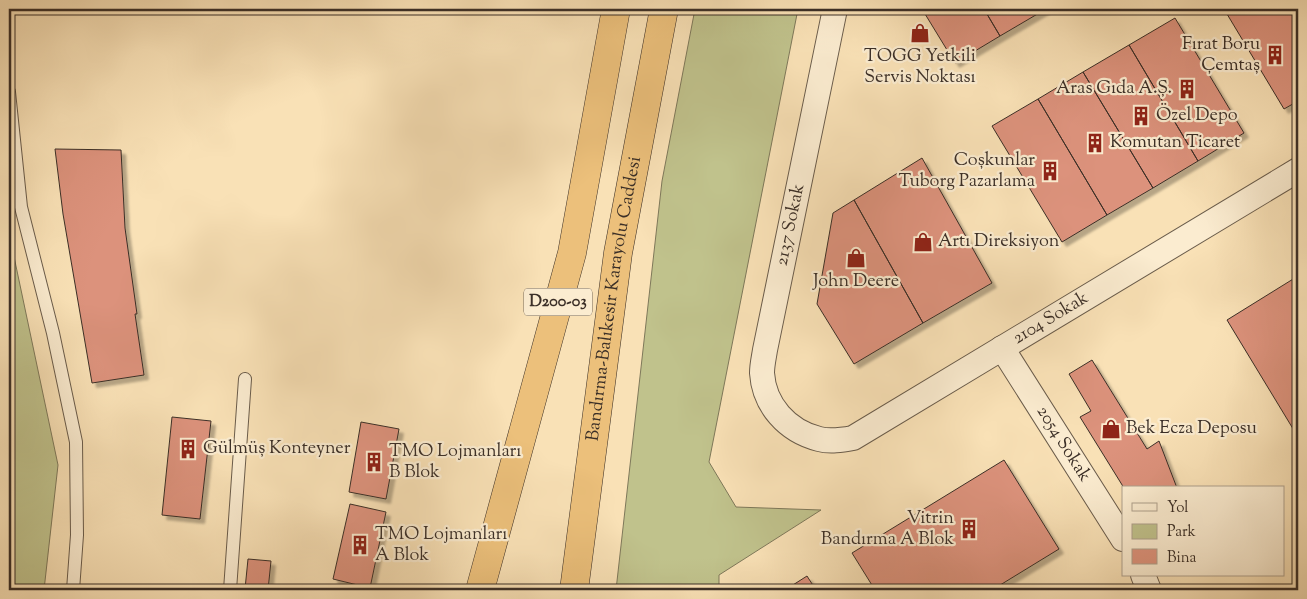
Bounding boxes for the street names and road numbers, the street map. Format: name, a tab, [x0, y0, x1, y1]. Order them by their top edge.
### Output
street label: Bandırma-Balıkesir Karayolu Caddesi	[581, 154, 649, 443]
street label: 2137 Sokak	[770, 181, 812, 268]
street label: 2104 Sokak	[1008, 286, 1094, 352]
road number: D200-03	[524, 288, 592, 316]
street label: 2054 Sokak	[1029, 401, 1097, 488]

